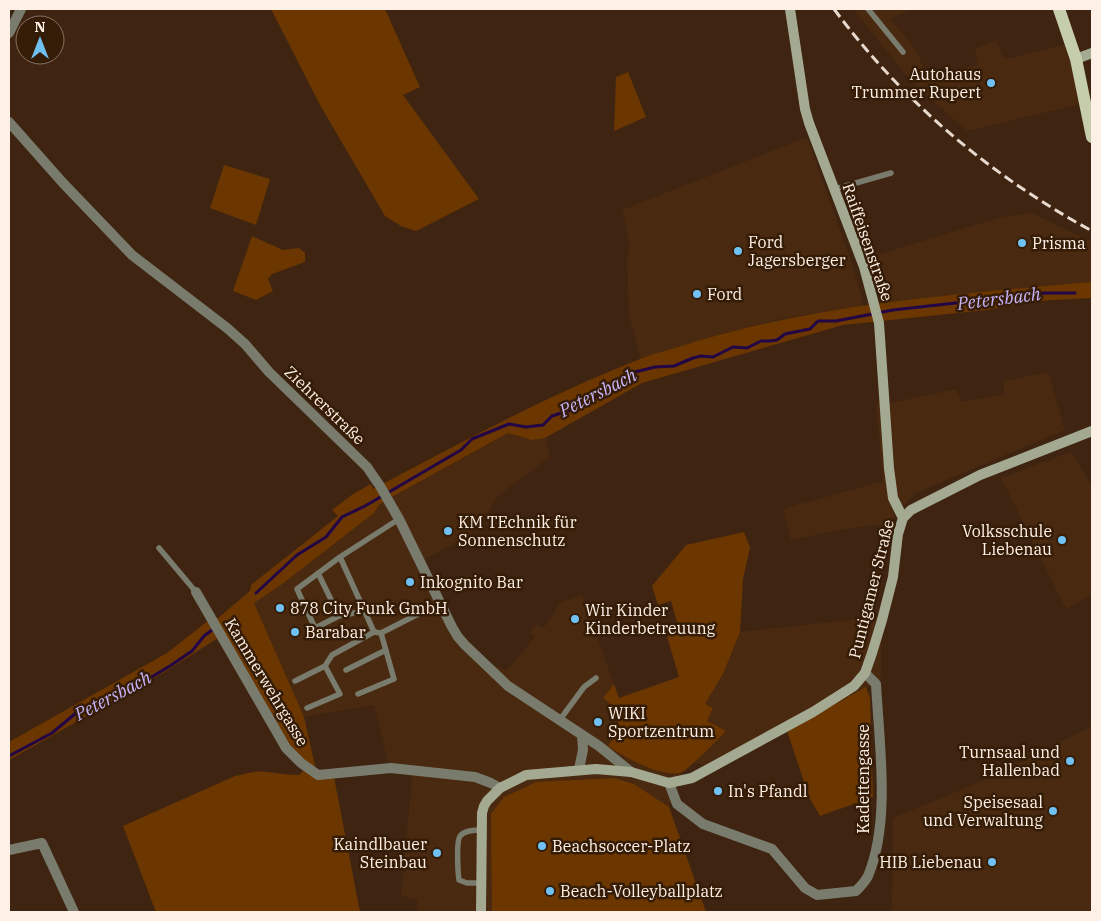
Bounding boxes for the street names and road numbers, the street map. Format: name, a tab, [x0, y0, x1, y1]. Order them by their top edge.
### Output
street label: Raiffeisenstraße	[838, 180, 898, 304]
street label: Ziehrerstraße	[280, 361, 370, 449]
street label: Puntigamer Straße	[844, 517, 898, 661]
street label: Kammerwehrgasse	[221, 614, 313, 750]
street label: Kadettengasse	[853, 724, 873, 834]

